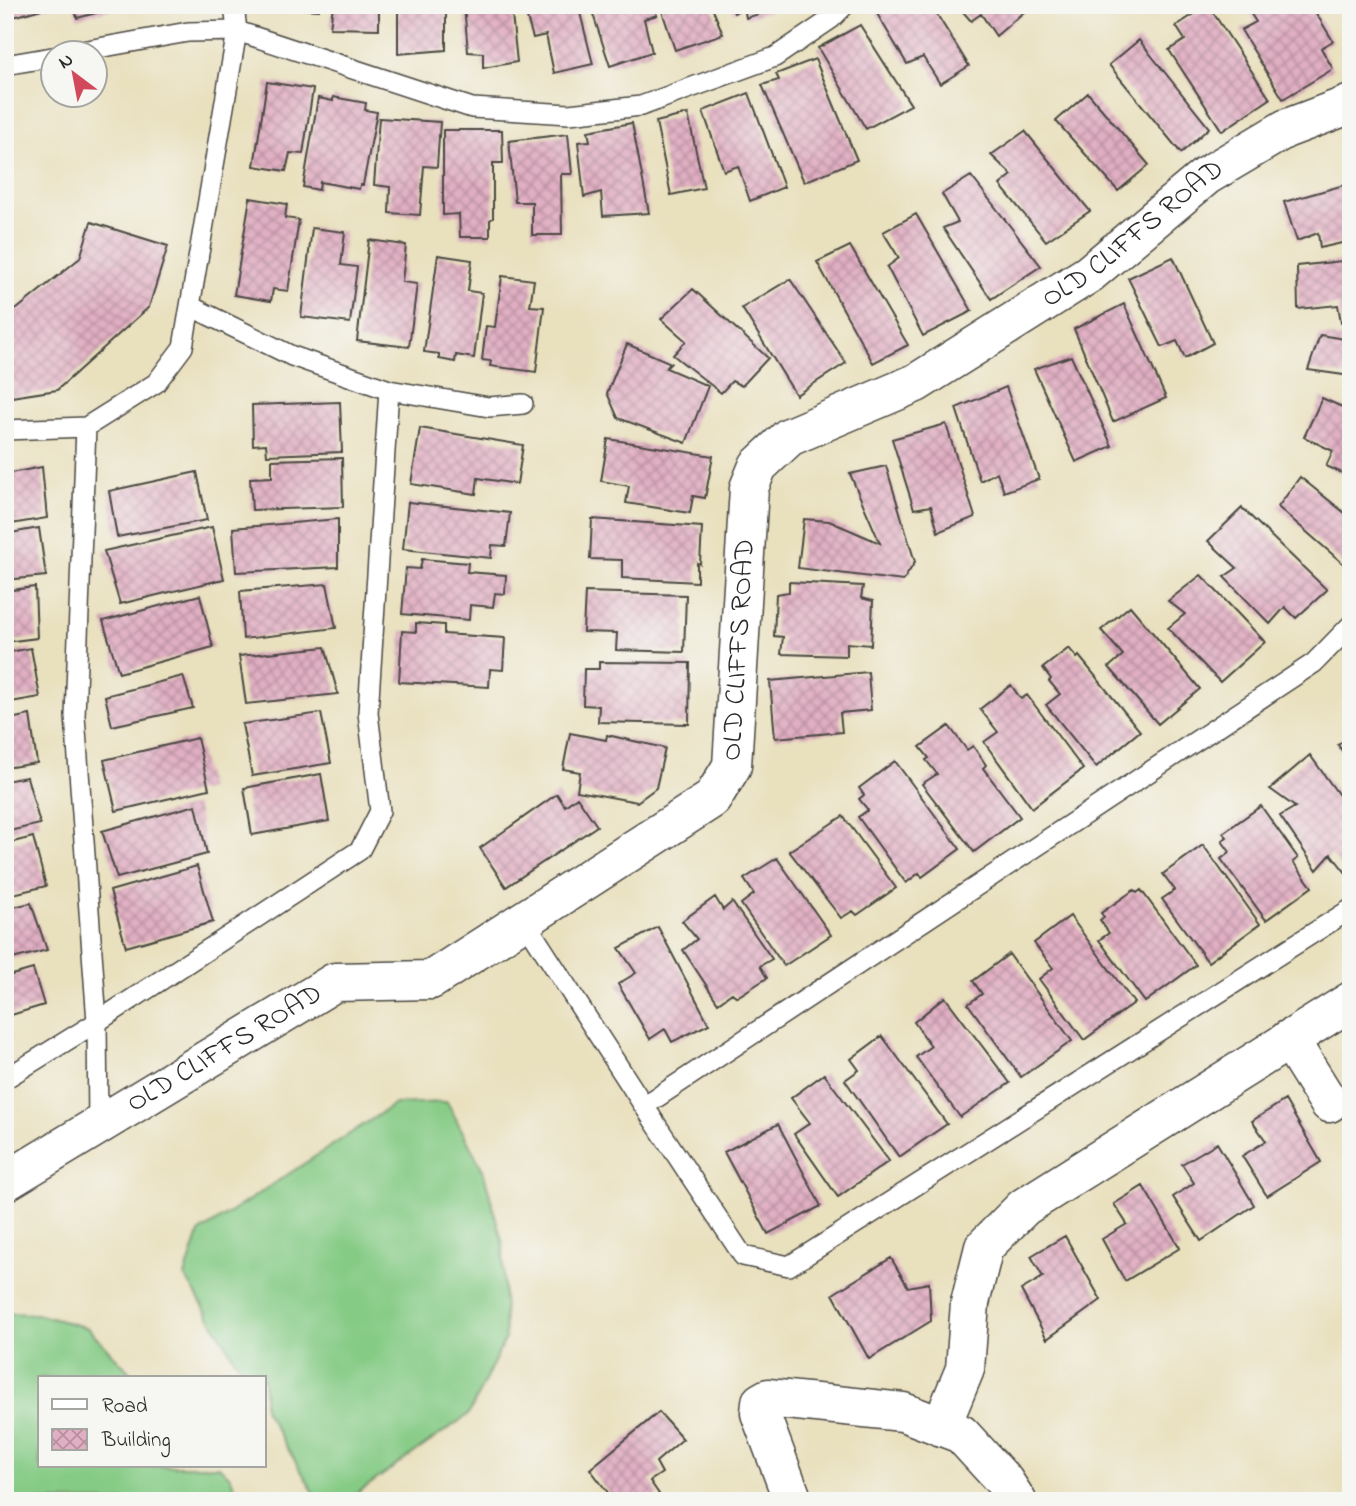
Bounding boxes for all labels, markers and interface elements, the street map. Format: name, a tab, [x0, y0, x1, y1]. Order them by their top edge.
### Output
north arrow	[38, 38, 108, 108]
text: N	[54, 47, 79, 77]
street label: OLD CLIFFS ROAD	[1034, 149, 1231, 319]
street label: OLD CLIFFS ROAD	[712, 538, 766, 762]
street label: OLD CLIFFS ROAD	[119, 974, 330, 1124]
legend	[38, 1376, 266, 1468]
text: Road	[102, 1392, 148, 1422]
text: Building	[101, 1426, 171, 1458]

